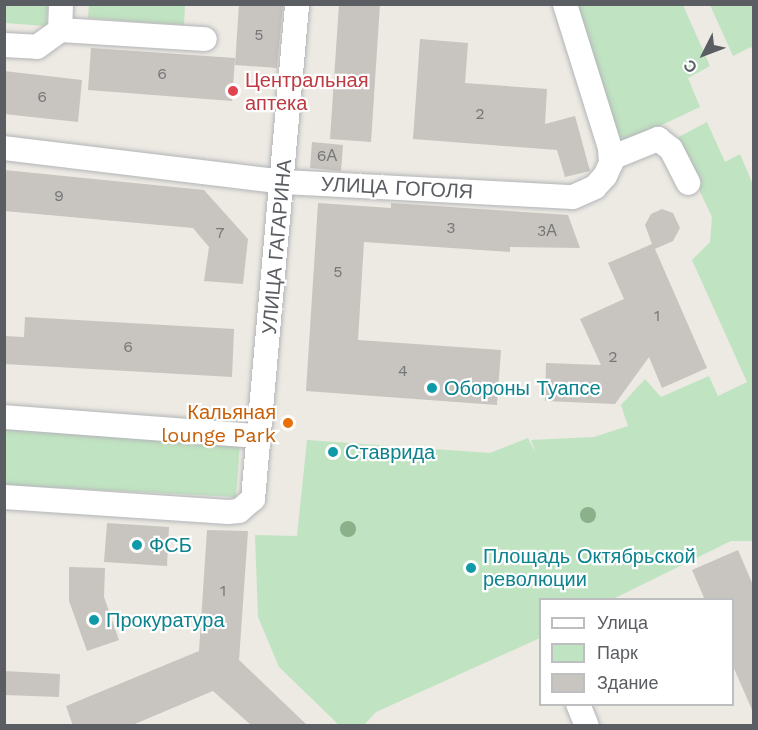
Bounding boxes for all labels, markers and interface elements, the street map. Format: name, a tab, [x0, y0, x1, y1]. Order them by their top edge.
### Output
north arrow	[674, 24, 734, 84]
house number: 5	[254, 25, 264, 45]
text: С	[679, 56, 701, 77]
house number: 6	[157, 64, 167, 84]
place label: Центральная аптека	[245, 68, 368, 115]
marker: Центральная аптека	[226, 84, 240, 98]
house number: 6	[37, 87, 47, 107]
house number: 2	[475, 104, 485, 124]
house number: 6А	[317, 146, 337, 166]
street label: УЛИЦА ГАГАРИНА	[257, 158, 297, 336]
street label: УЛИЦА ГОГОЛЯ	[320, 172, 474, 204]
house number: 9	[54, 186, 64, 206]
house number: 3	[446, 218, 456, 238]
house number: 3А	[537, 221, 557, 241]
house number: 7	[216, 223, 224, 243]
house number: 5	[333, 262, 343, 282]
house number: 1	[654, 306, 660, 326]
house number: 6	[123, 337, 133, 357]
house number: 2	[608, 347, 618, 367]
house number: 4	[398, 361, 408, 381]
place label: Обороны Туапсе	[444, 376, 601, 400]
marker: Обороны Туапсе	[425, 381, 439, 395]
place label: Кальяная lounge Park	[161, 400, 276, 447]
marker: Кальяная lounge Park	[281, 416, 295, 430]
place label: Ставрида	[345, 440, 435, 464]
marker: Ставрида	[326, 445, 340, 459]
place label: ФСБ	[149, 533, 192, 557]
marker: ФСБ	[130, 538, 144, 552]
place label: Площадь Октябрьской революции	[483, 544, 696, 591]
marker: Площадь Октябрьской революции	[464, 561, 478, 575]
house number: 1	[220, 581, 226, 601]
legend	[539, 598, 734, 706]
place label: Прокуратура	[106, 608, 225, 632]
text: Улица	[597, 612, 648, 633]
marker: Прокуратура	[87, 613, 101, 627]
text: Парк	[597, 642, 638, 663]
text: Здание	[597, 672, 658, 693]

